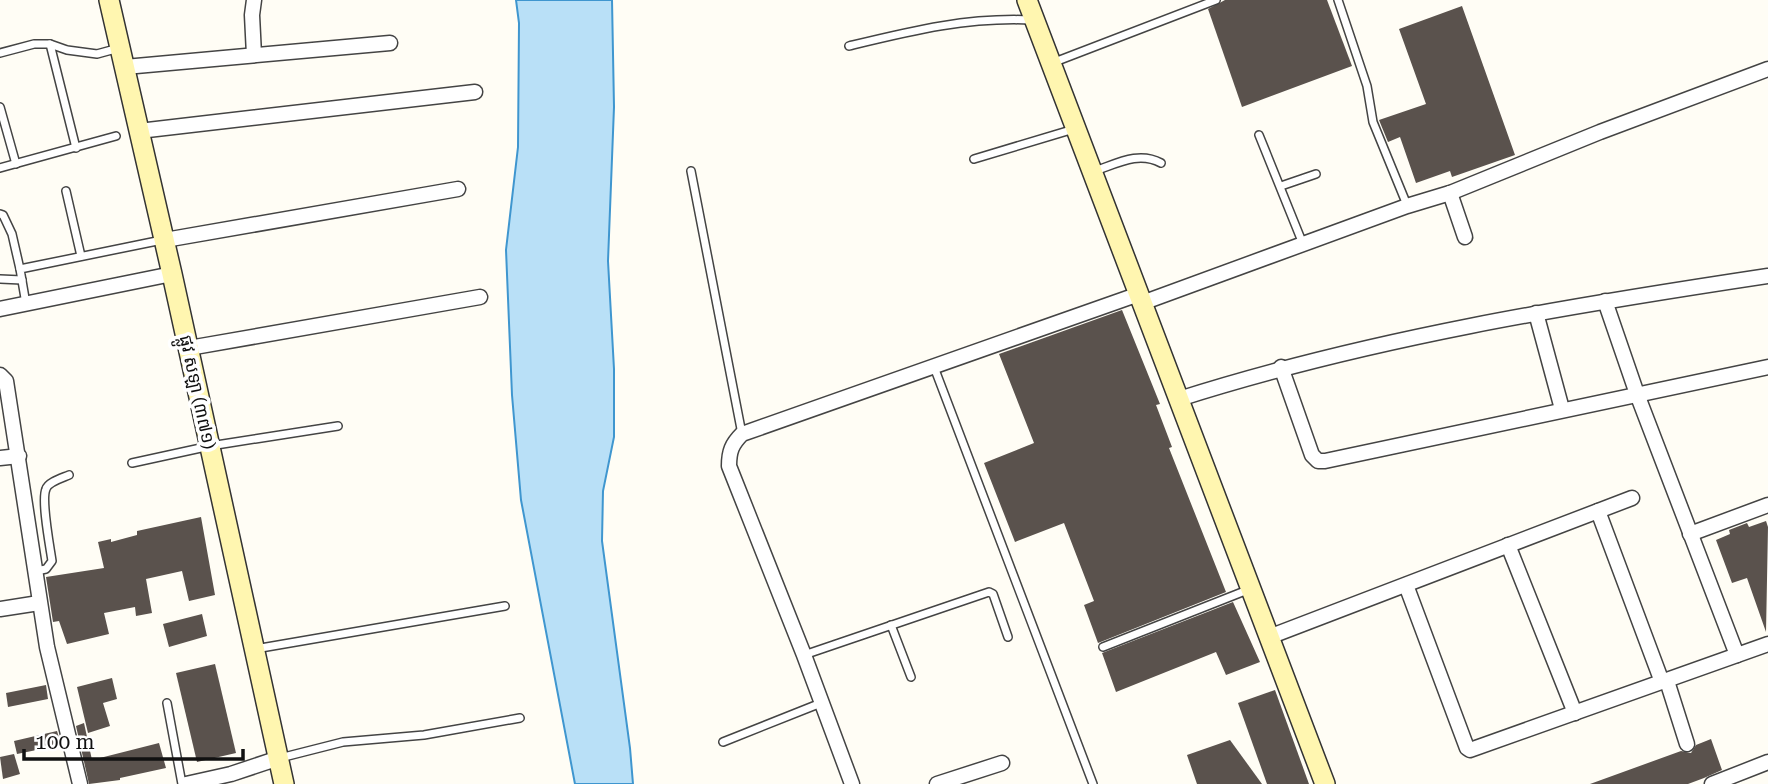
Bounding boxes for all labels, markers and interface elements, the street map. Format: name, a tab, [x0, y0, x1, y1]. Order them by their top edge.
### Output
street label: ផ្លូវ សឡា (៣៧១)	[169, 333, 220, 452]
scale bar	[24, 718, 243, 762]
text: 100 m	[35, 730, 95, 754]

